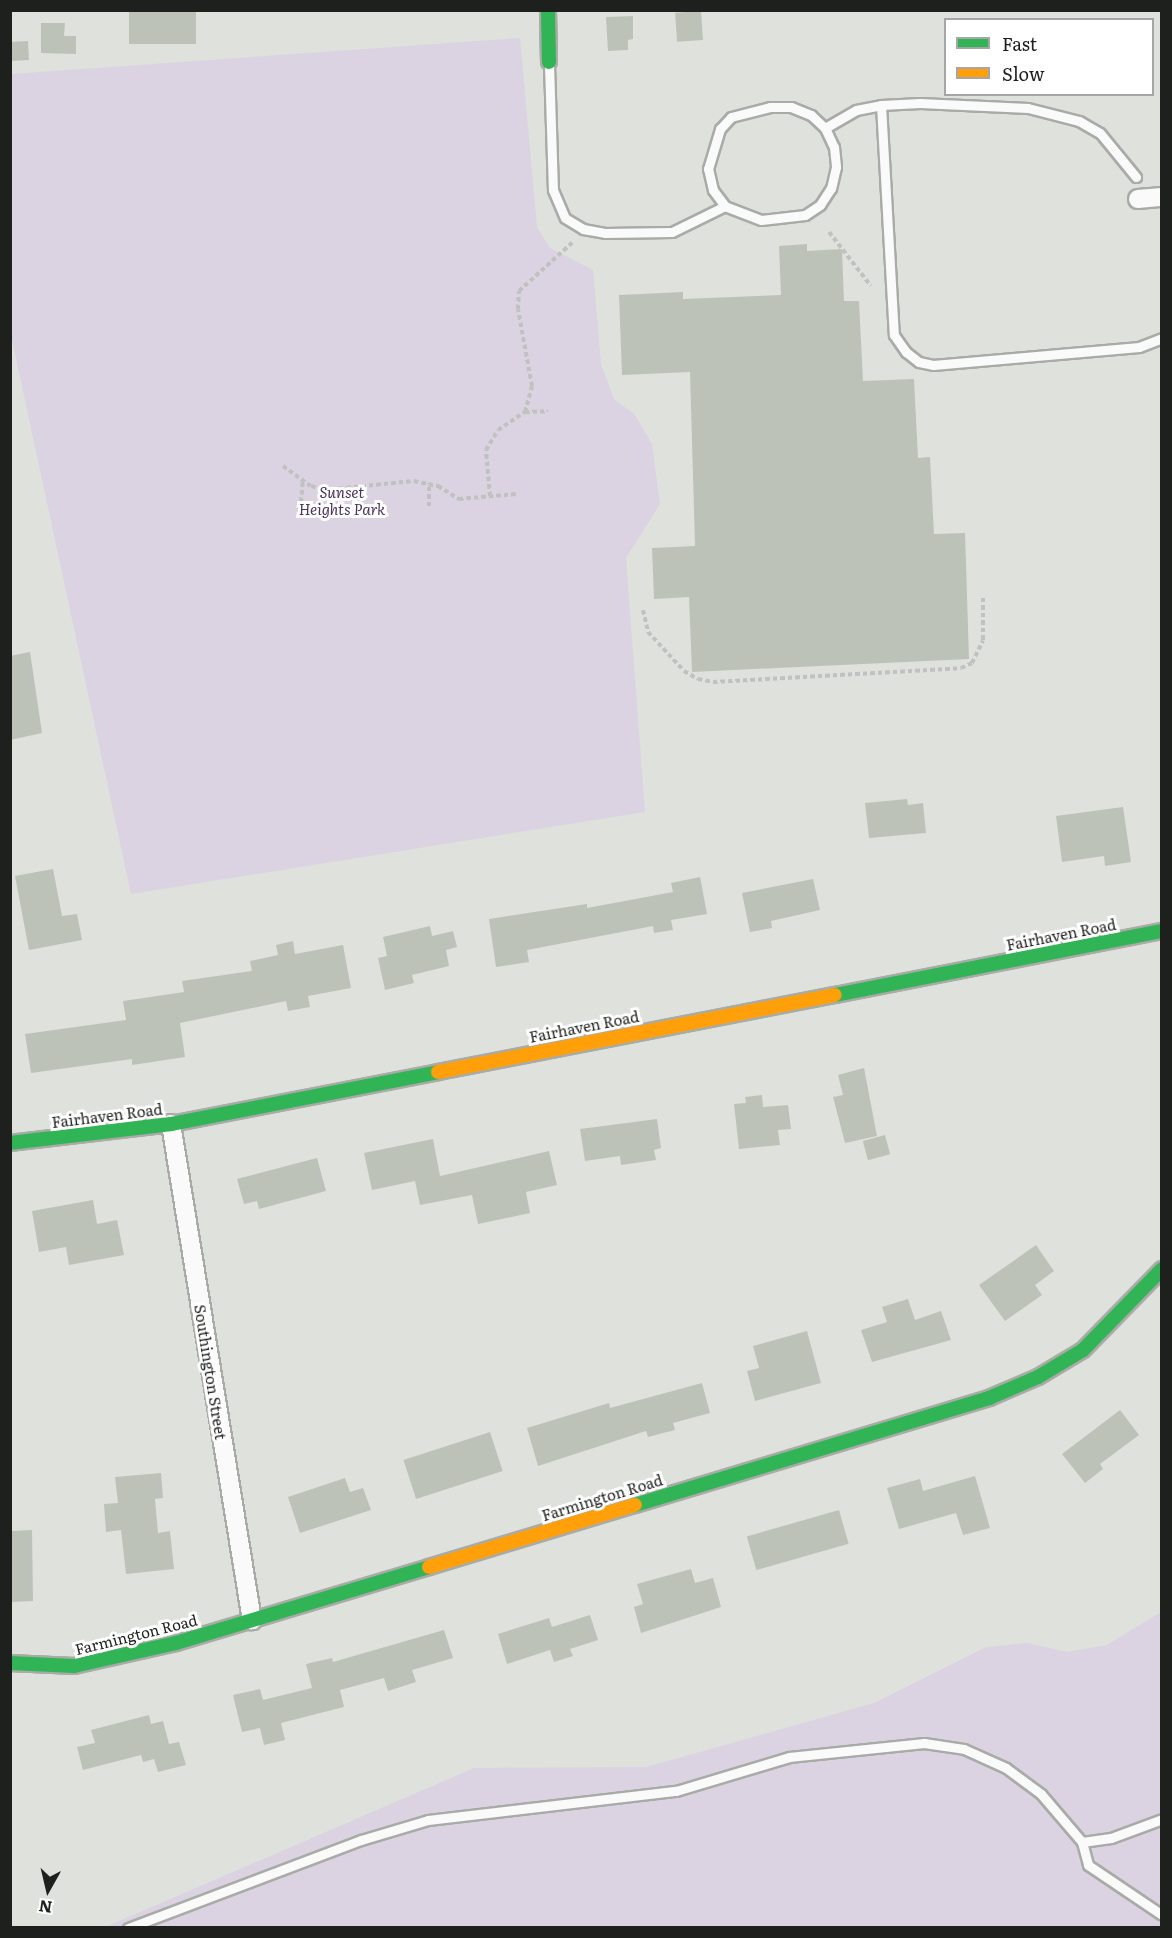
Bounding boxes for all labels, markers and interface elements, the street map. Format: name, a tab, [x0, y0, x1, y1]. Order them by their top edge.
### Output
legend	[944, 18, 1154, 96]
text: Fast	[1002, 30, 1037, 57]
text: Slow	[1002, 60, 1044, 87]
park label: Sunset Heights Park	[299, 482, 385, 517]
street label: Fairhaven Road	[1005, 915, 1117, 953]
street label: Fairhaven Road	[528, 1007, 640, 1045]
street label: Fairhaven Road	[51, 1099, 163, 1131]
street label: Southington Street	[191, 1303, 231, 1441]
street label: Farmington Road	[539, 1470, 665, 1524]
street label: Farmington Road	[73, 1610, 199, 1658]
north arrow	[18, 1860, 78, 1920]
text: N	[37, 1895, 54, 1921]

